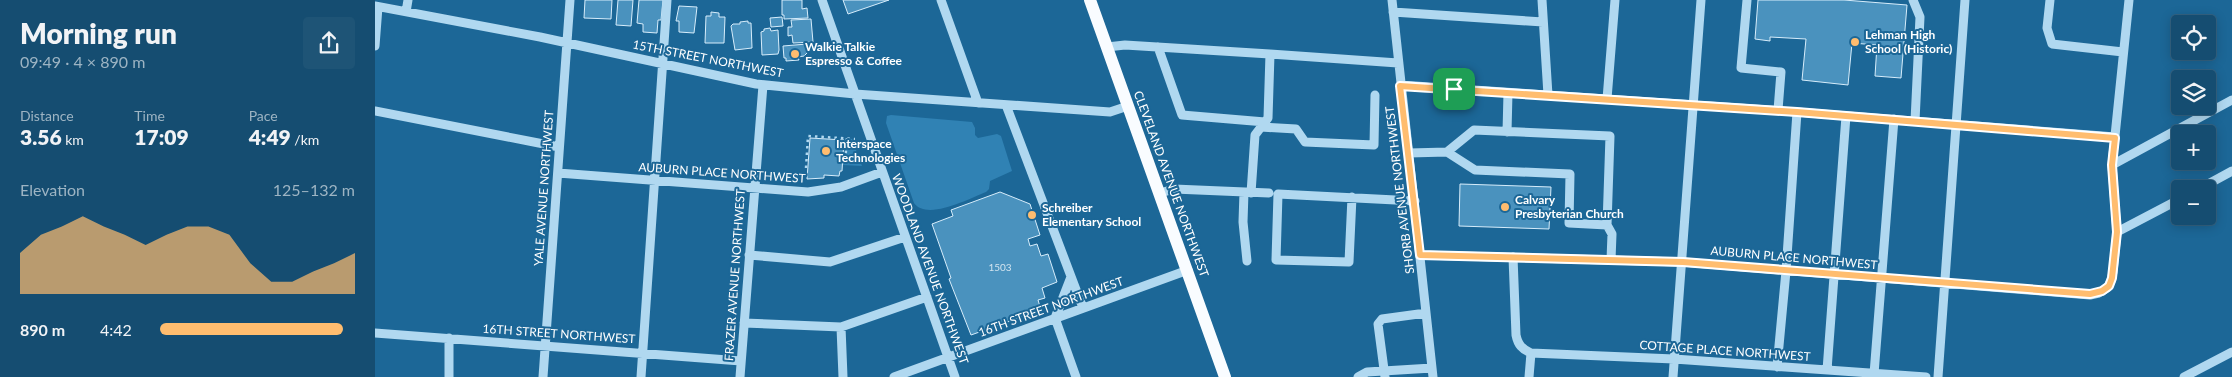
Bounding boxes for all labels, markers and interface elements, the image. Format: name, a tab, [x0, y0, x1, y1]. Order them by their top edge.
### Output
map controls	[2171, 15, 2216, 225]
button: locate	[2171, 15, 2216, 60]
text: Morning run	[20, 16, 177, 50]
button: share	[303, 17, 355, 69]
place label: Lehman High School (Historic)	[1865, 27, 1952, 56]
marker: Lehman High School (Historic)	[1849, 36, 1861, 48]
street label: 15TH STREET NORTHWEST	[631, 37, 785, 80]
place label: Walkie Talkie Espresso & Coffee	[805, 39, 903, 68]
marker: Walkie Talkie Espresso & Coffee	[789, 48, 801, 60]
text: 09:49 · 4 × 890 m	[20, 52, 145, 71]
pin	[1433, 68, 1475, 110]
button: layers	[2171, 70, 2216, 115]
icon: arrive	[1440, 75, 1468, 103]
street label: CLEVELAND AVENUE NORTHWEST	[1131, 89, 1212, 279]
street label: SHORB AVENUE NORTHWEST	[1382, 105, 1417, 275]
text: Distance	[20, 107, 74, 124]
text: Time	[134, 107, 165, 124]
text: Pace	[249, 107, 278, 124]
street label: YALE AVENUE NORTHWEST	[531, 109, 556, 266]
text: 3.56	[20, 124, 62, 149]
text: 17:09	[134, 124, 189, 149]
text: 4:49	[249, 124, 291, 149]
button: +	[2171, 125, 2216, 170]
text: km	[62, 131, 84, 148]
text: /km	[291, 131, 319, 148]
place label: Interspace Technologies	[836, 136, 905, 165]
marker: Interspace Technologies	[820, 145, 832, 157]
street label: AUBURN PLACE NORTHWEST	[638, 159, 806, 186]
street label: WOODLAND AVENUE NORTHWEST	[889, 172, 972, 366]
text: Elevation	[20, 180, 85, 199]
text: 125–132 m	[273, 180, 355, 199]
button: −	[2171, 180, 2216, 225]
street label: FRAZER AVENUE NORTHWEST	[721, 188, 748, 362]
place label: Calvary Presbyterian Church	[1515, 192, 1624, 221]
place label: Schreiber Elementary School	[1042, 200, 1141, 229]
marker: Calvary Presbyterian Church	[1499, 201, 1511, 213]
marker: Schreiber Elementary School	[1026, 209, 1038, 221]
street label: AUBURN PLACE NORTHWEST	[1710, 243, 1878, 272]
house number: 1503	[988, 261, 1012, 273]
street label: 16TH STREET NORTHWEST	[976, 273, 1125, 340]
text: 890 m	[20, 320, 65, 339]
text: 4:42	[100, 320, 132, 339]
street label: 16TH STREET NORTHWEST	[482, 321, 636, 346]
street label: COTTAGE PLACE NORTHWEST	[1639, 337, 1811, 364]

